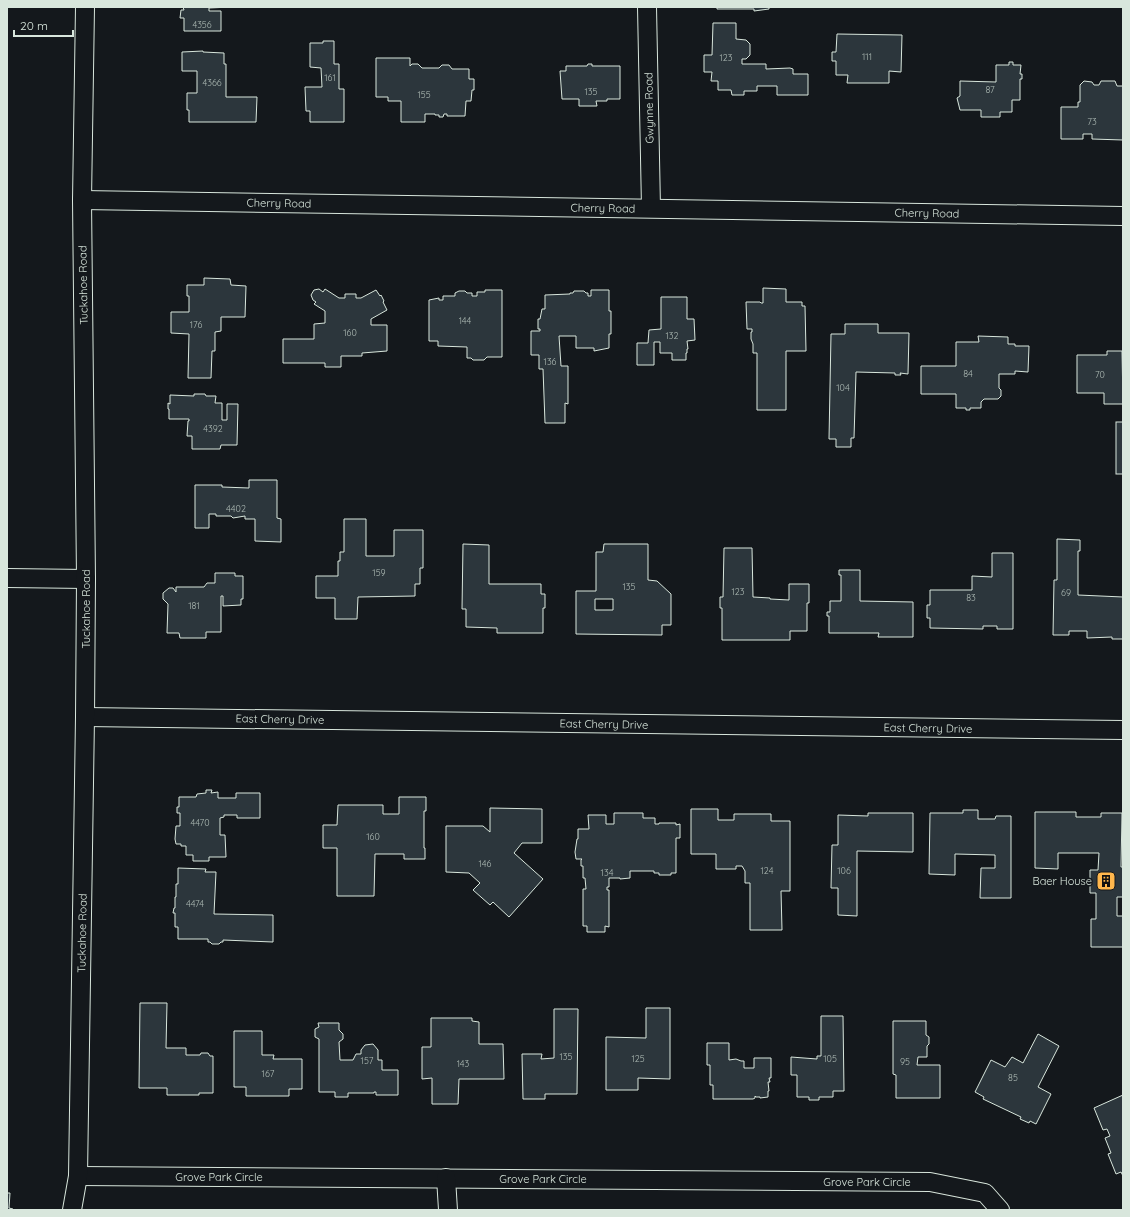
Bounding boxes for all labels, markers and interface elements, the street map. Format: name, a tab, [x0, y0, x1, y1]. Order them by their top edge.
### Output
scale bar	[14, 12, 73, 38]
text: 20 m	[20, 18, 48, 33]
house number: 4356	[192, 19, 212, 30]
house number: 111	[862, 51, 872, 62]
house number: 123	[719, 52, 733, 63]
house number: 161	[324, 72, 336, 83]
street label: Gwynne Road	[641, 72, 657, 144]
house number: 4366	[202, 77, 222, 88]
house number: 87	[985, 84, 995, 95]
house number: 135	[585, 86, 598, 97]
house number: 155	[417, 89, 431, 100]
house number: 73	[1087, 116, 1097, 127]
street label: Cherry Road	[247, 195, 311, 211]
street label: Cherry Road	[571, 200, 635, 216]
street label: Cherry Road	[895, 205, 959, 221]
street label: Tuckahoe Road	[75, 245, 91, 325]
house number: 144	[459, 315, 472, 326]
house number: 176	[190, 319, 202, 330]
house number: 160	[343, 327, 357, 338]
house number: 132	[665, 330, 679, 341]
house number: 136	[544, 356, 557, 367]
house number: 84	[963, 368, 973, 379]
house number: 70	[1095, 369, 1105, 380]
house number: 104	[836, 382, 850, 393]
house number: 4392	[203, 423, 223, 434]
house number: 4402	[226, 503, 246, 514]
house number: 159	[372, 567, 386, 578]
street label: Tuckahoe Road	[79, 569, 93, 649]
house number: 135	[623, 581, 636, 592]
house number: 123	[731, 586, 745, 597]
house number: 69	[1061, 587, 1071, 598]
house number: 83	[966, 592, 976, 603]
house number: 181	[188, 600, 200, 611]
street label: East Cherry Drive	[236, 711, 324, 727]
street label: East Cherry Drive	[560, 716, 648, 732]
street label: East Cherry Drive	[884, 720, 972, 736]
house number: 4470	[190, 817, 210, 828]
house number: 160	[366, 831, 380, 842]
house number: 146	[479, 858, 492, 869]
house number: 124	[761, 865, 774, 876]
house number: 106	[837, 865, 851, 876]
house number: 134	[601, 867, 614, 878]
building icon: Baer House	[1095, 870, 1117, 892]
place label: Baer House	[1033, 874, 1092, 888]
street label: Tuckahoe Road	[74, 893, 90, 973]
house number: 4474	[186, 898, 204, 909]
house number: 135	[560, 1051, 573, 1062]
house number: 125	[631, 1053, 645, 1064]
house number: 105	[823, 1053, 837, 1064]
house number: 157	[361, 1055, 374, 1066]
house number: 95	[900, 1056, 910, 1067]
house number: 143	[457, 1058, 470, 1069]
house number: 167	[262, 1068, 275, 1079]
house number: 85	[1008, 1072, 1018, 1083]
street label: Grove Park Circle	[175, 1170, 263, 1184]
street label: Grove Park Circle	[499, 1172, 587, 1186]
street label: Grove Park Circle	[823, 1175, 911, 1189]

